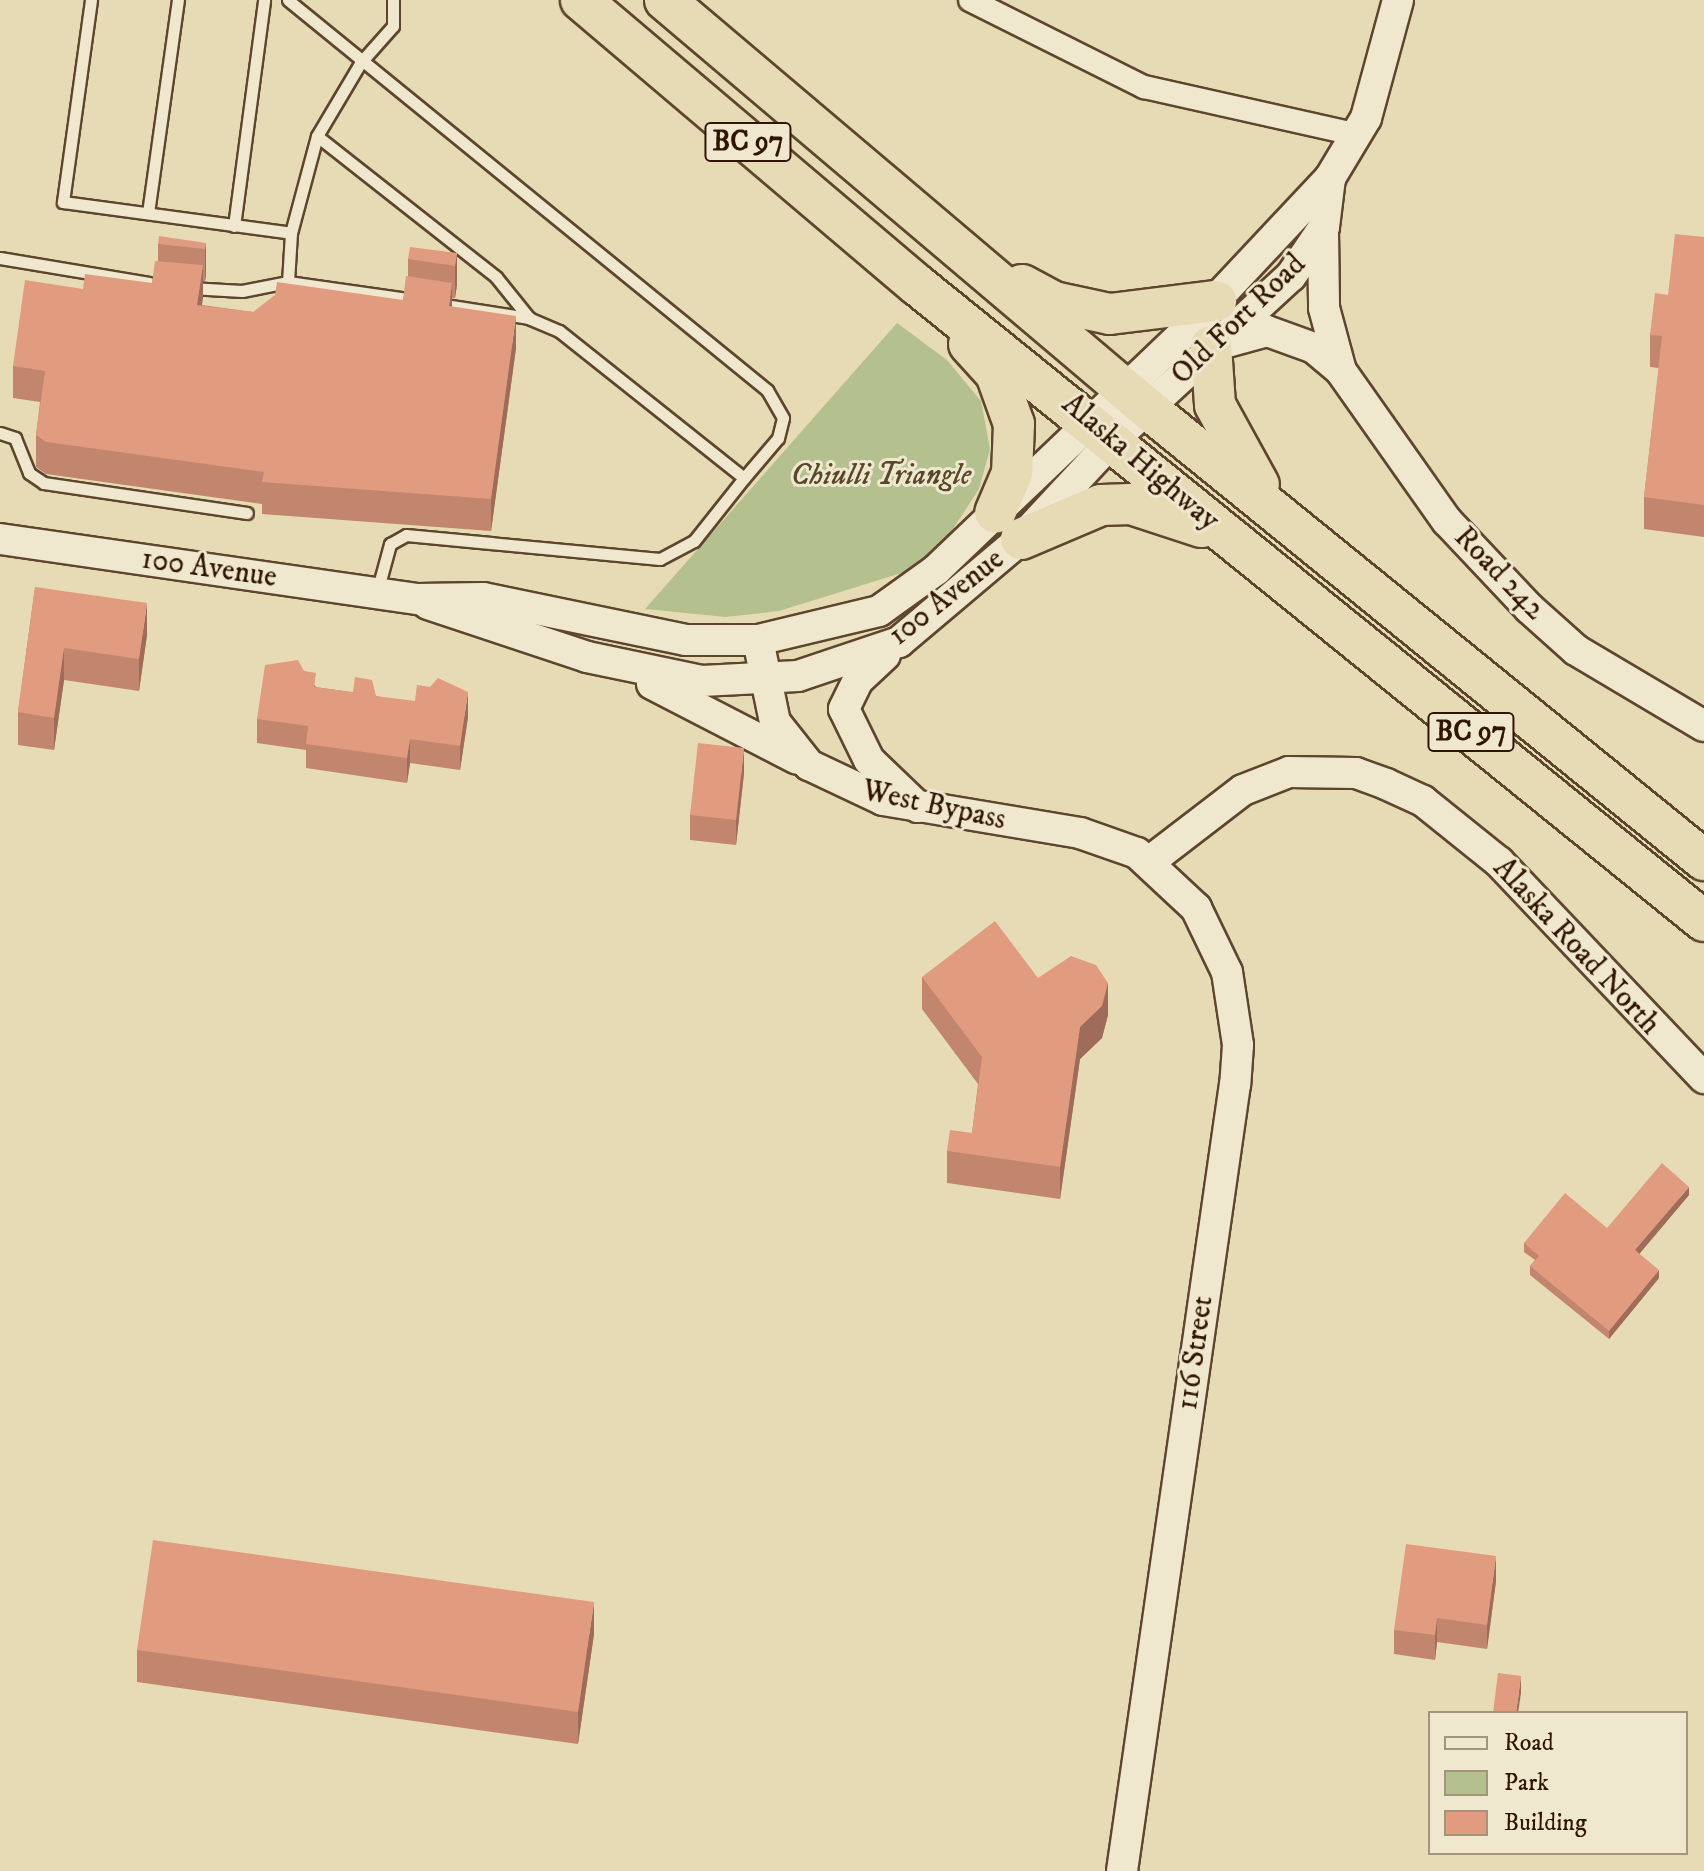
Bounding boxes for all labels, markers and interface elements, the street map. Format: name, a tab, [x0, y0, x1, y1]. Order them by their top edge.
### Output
road number: BC 97	[704, 118, 792, 166]
street label: Old Fort Road	[1164, 247, 1314, 393]
street label: Alaska Highway	[1054, 387, 1226, 539]
park label: Chiulli Triangle	[791, 458, 971, 494]
street label: Road 242	[1446, 520, 1552, 628]
street label: 100 Avenue	[139, 542, 279, 596]
street label: 100 Avenue	[882, 542, 1012, 654]
road number: BC 97	[1427, 708, 1515, 756]
street label: West Bypass	[859, 773, 1009, 839]
street label: Alaska Road North	[1485, 851, 1667, 1043]
street label: 116 Street	[1170, 1294, 1222, 1412]
legend	[1428, 1711, 1688, 1855]
text: Road	[1504, 1728, 1554, 1758]
text: Park	[1504, 1768, 1549, 1798]
text: Building	[1504, 1808, 1587, 1838]

